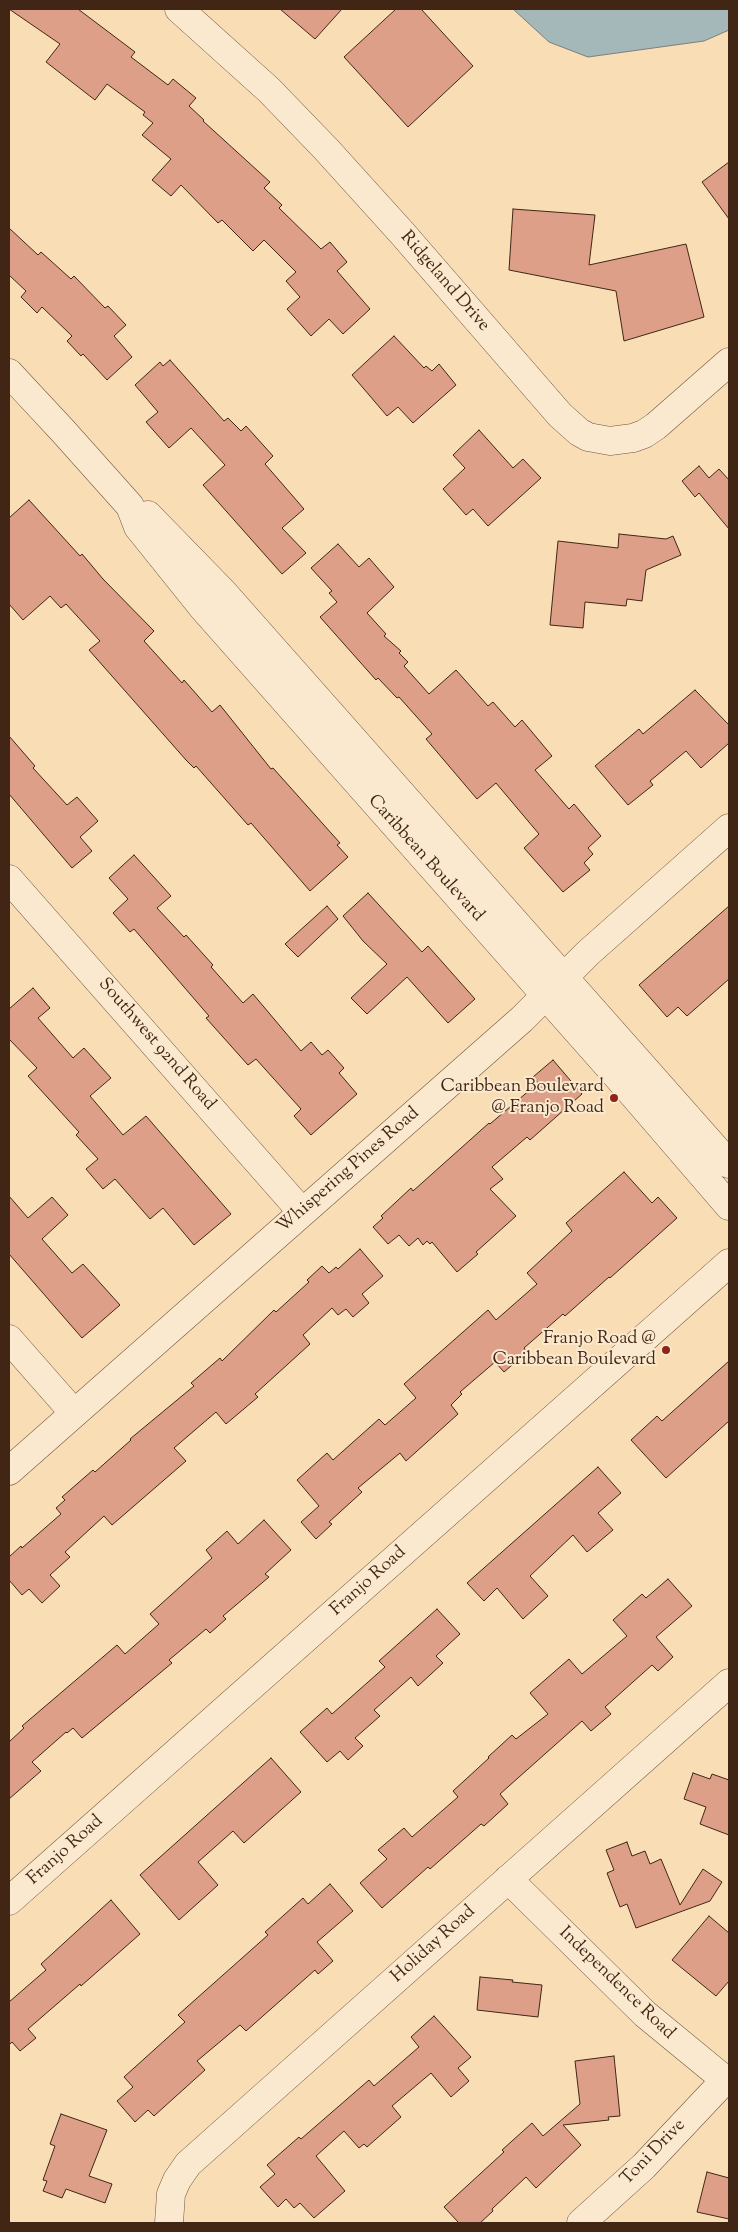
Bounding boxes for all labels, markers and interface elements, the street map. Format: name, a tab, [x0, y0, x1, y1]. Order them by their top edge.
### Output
street label: Ridgeland Drive	[395, 227, 493, 337]
street label: Caribbean Boulevard	[362, 791, 488, 927]
street label: Southwest 92nd Road	[93, 975, 219, 1115]
place label: Caribbean Boulevard @ Franjo Road	[440, 1077, 604, 1120]
marker: Caribbean Boulevard @ Franjo Road	[608, 1092, 620, 1104]
street label: Whispering Pines Road	[274, 1103, 424, 1239]
place label: Franjo Road @ Caribbean Boulevard	[492, 1329, 656, 1372]
marker: Franjo Road @ Caribbean Boulevard	[660, 1344, 672, 1356]
street label: Franjo Road	[327, 1542, 411, 1622]
street label: Franjo Road	[24, 1811, 108, 1891]
street label: Holiday Road	[388, 1902, 480, 1988]
street label: Independence Road	[553, 1923, 679, 2045]
street label: Toni Drive	[617, 2115, 691, 2191]

